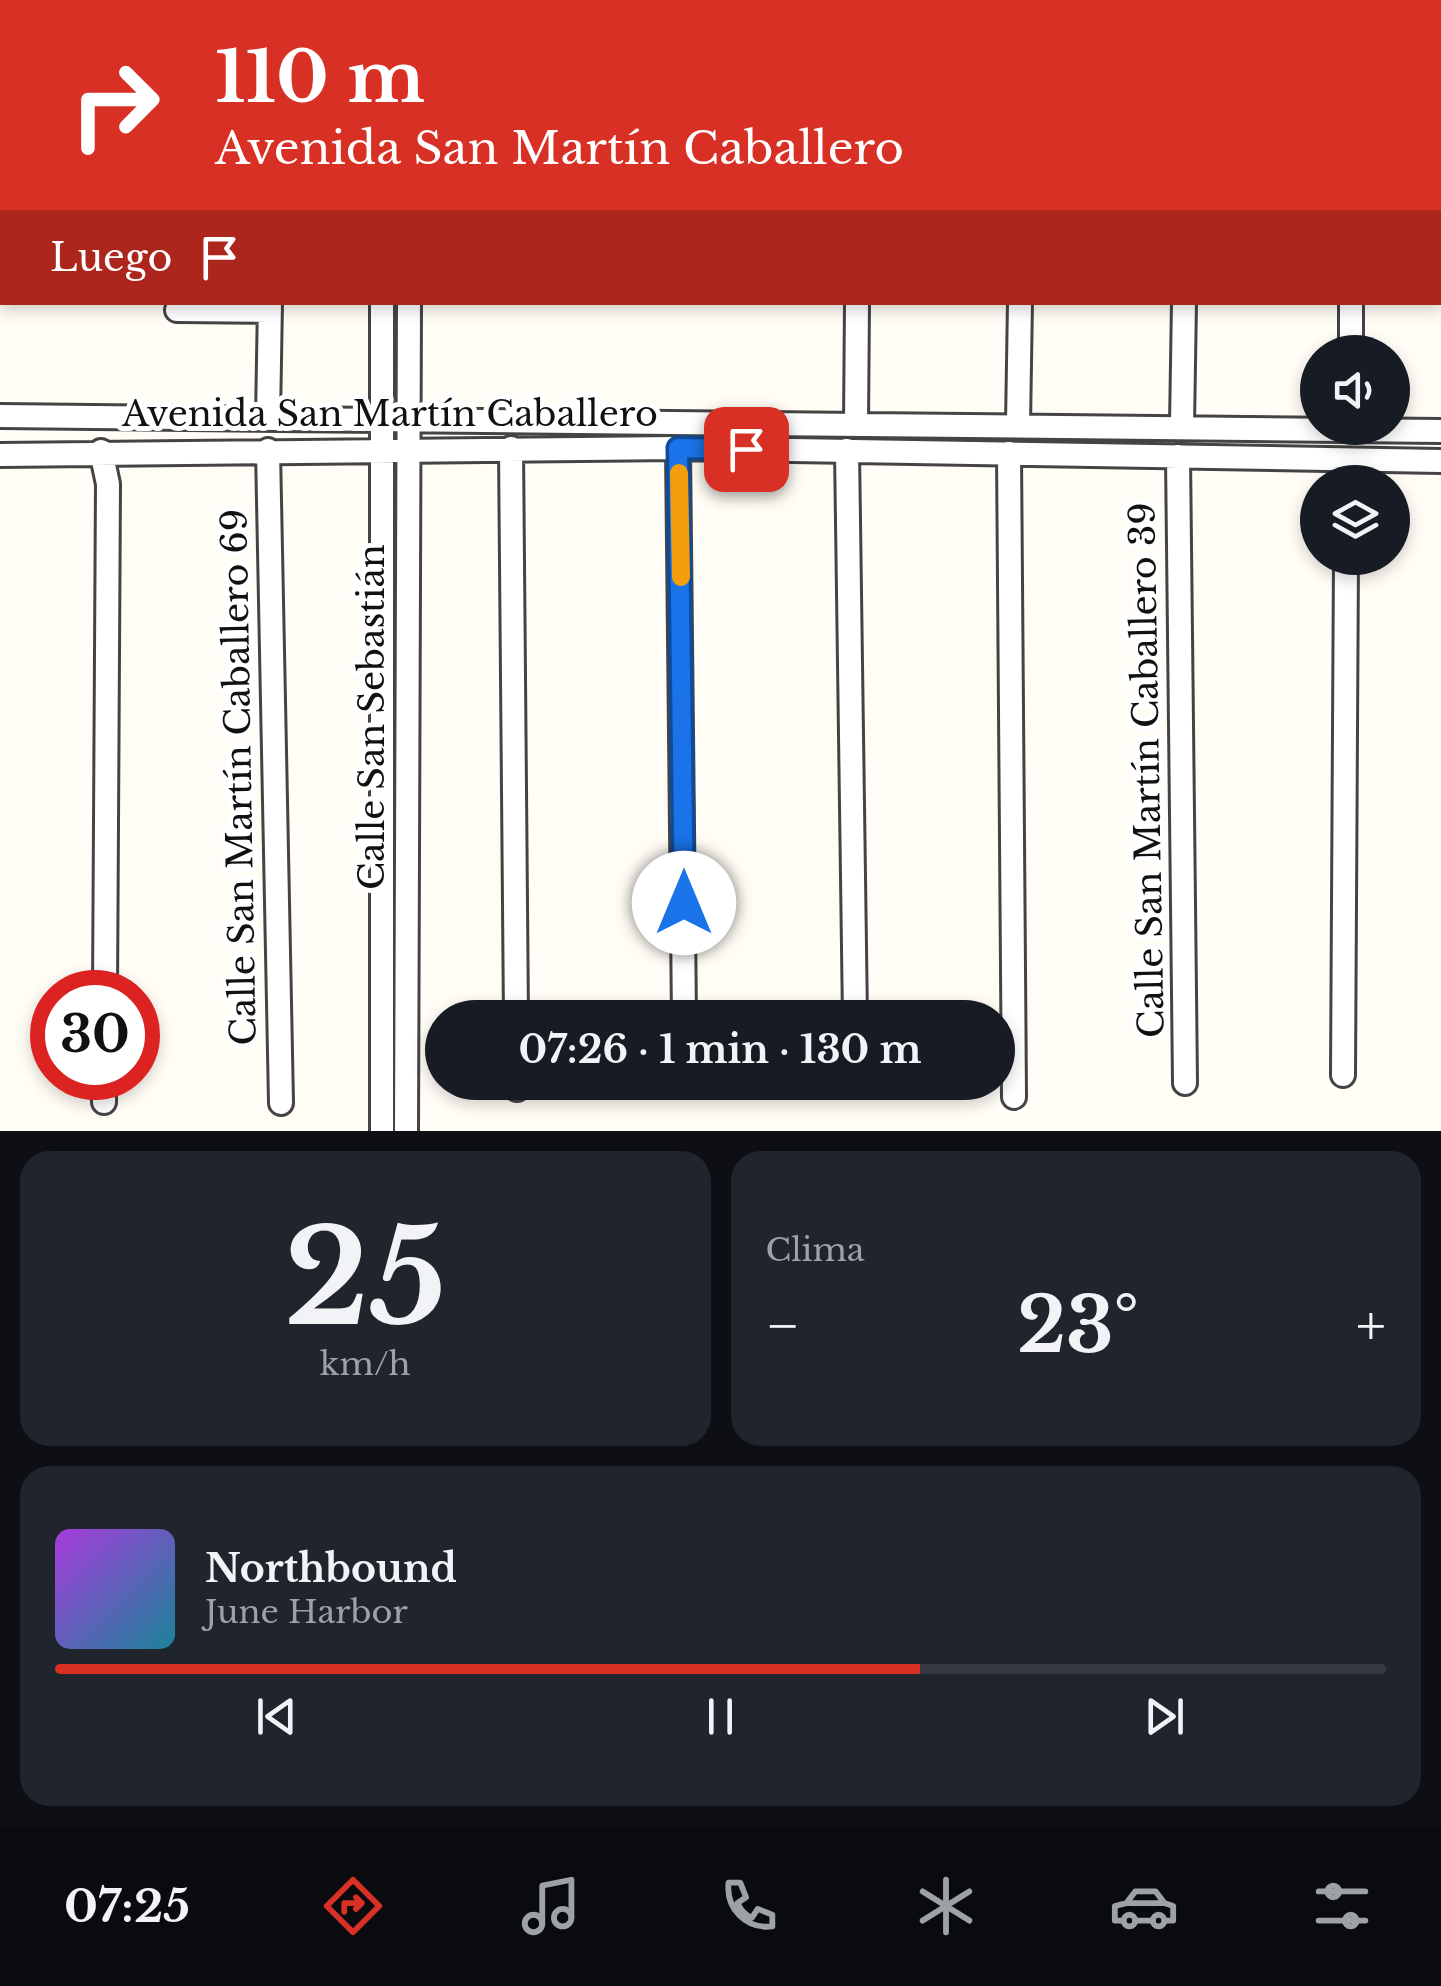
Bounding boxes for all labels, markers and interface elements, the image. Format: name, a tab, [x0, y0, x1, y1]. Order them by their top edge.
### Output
text: 110 m	[215, 34, 425, 121]
icon: right	[50, 40, 180, 170]
text: Avenida San Martín Caballero	[215, 120, 904, 176]
icon: arrive	[192, 230, 247, 285]
text: Luego	[50, 234, 172, 281]
map controls	[1300, 335, 1410, 575]
button: sound	[1300, 335, 1410, 445]
street label: Avenida San Martín Caballero	[121, 392, 658, 435]
pin	[704, 407, 789, 492]
icon: arrive	[719, 422, 774, 477]
button: layers	[1300, 465, 1410, 575]
street label: Calle San Martín Caballero 39	[1120, 502, 1173, 1038]
street label: Calle San Martín Caballero 69	[212, 508, 265, 1046]
street label: Calle San Sebastián	[350, 544, 393, 890]
position arrow	[632, 851, 736, 955]
speed limit sign: 30	[30, 970, 160, 1100]
text: 07:26 · 1 min · 130 m	[519, 1026, 921, 1073]
text: 25	[284, 1198, 446, 1359]
text: Clima	[766, 1230, 865, 1270]
text: 23°	[1017, 1279, 1139, 1372]
text: −	[766, 1292, 800, 1360]
text: +	[1356, 1292, 1386, 1360]
text: km/h	[320, 1344, 411, 1384]
text: Northbound	[205, 1545, 457, 1592]
text: June Harbor	[205, 1592, 408, 1632]
icon: previous	[249, 1689, 304, 1744]
icon: pause	[693, 1689, 748, 1744]
icon: next	[1137, 1689, 1192, 1744]
icon: directions	[318, 1871, 388, 1941]
icon: music	[516, 1871, 586, 1941]
icon: phone	[714, 1871, 784, 1941]
icon: climate	[911, 1871, 981, 1941]
icon: car	[1109, 1871, 1179, 1941]
icon: filters	[1307, 1871, 1377, 1941]
text: 07:25	[64, 1878, 190, 1934]

